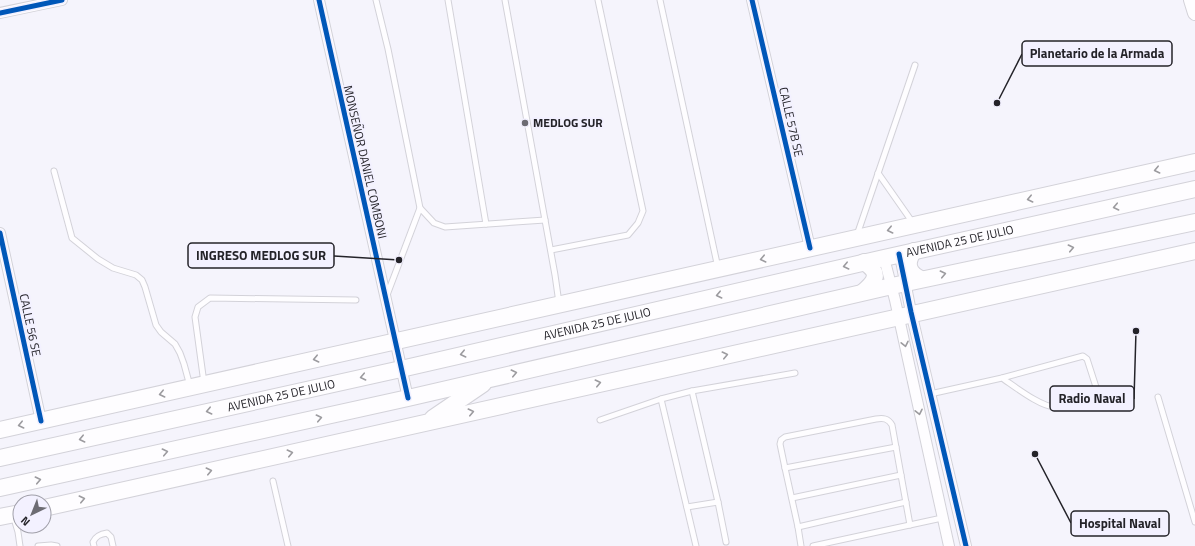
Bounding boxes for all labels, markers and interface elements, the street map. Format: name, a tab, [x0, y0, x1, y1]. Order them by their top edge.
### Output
callout: Planetario de la Armada	[1022, 41, 1172, 66]
text: Planetario de la Armada	[1030, 43, 1165, 63]
street label: MONSEÑOR DANIEL COMBONI	[339, 83, 392, 240]
street label: CALLE 57B SE	[774, 85, 809, 159]
place label: MEDLOG SUR	[533, 113, 603, 132]
marker: MEDLOG SUR	[520, 118, 530, 128]
one-way arrow	[1154, 166, 1160, 174]
one-way arrow	[1027, 194, 1033, 202]
one-way arrow	[1113, 202, 1119, 210]
street label: AVENIDA 25 DE JULIO	[904, 220, 1015, 262]
one-way arrow	[886, 226, 893, 234]
callout: INGRESO MEDLOG SUR	[188, 243, 334, 268]
one-way arrow	[1067, 244, 1074, 252]
text: INGRESO MEDLOG SUR	[196, 245, 326, 265]
one-way arrow	[760, 254, 766, 262]
one-way arrow	[843, 262, 849, 270]
one-way arrow	[940, 271, 946, 279]
one-way arrow	[716, 291, 722, 299]
street label: CALLE 56 SE	[15, 292, 46, 358]
street label: AVENIDA 25 DE JULIO	[541, 302, 653, 345]
one-way arrow	[900, 341, 908, 348]
one-way arrow	[459, 350, 466, 358]
one-way arrow	[722, 351, 728, 359]
one-way arrow	[313, 354, 319, 362]
one-way arrow	[511, 370, 517, 378]
one-way arrow	[360, 373, 366, 381]
street label: AVENIDA 25 DE JULIO	[225, 374, 337, 416]
one-way arrow	[595, 380, 601, 388]
callout: Radio Naval	[1050, 386, 1134, 411]
text: Radio Naval	[1058, 388, 1126, 408]
one-way arrow	[158, 389, 165, 397]
one-way arrow	[205, 406, 212, 414]
one-way arrow	[468, 409, 475, 417]
one-way arrow	[915, 409, 923, 415]
one-way arrow	[316, 414, 322, 422]
one-way arrow	[18, 421, 24, 429]
one-way arrow	[79, 435, 85, 443]
one-way arrow	[162, 448, 168, 456]
one-way arrow	[287, 449, 293, 457]
one-way arrow	[206, 467, 212, 475]
one-way arrow	[35, 477, 41, 485]
north arrow	[12, 494, 52, 534]
one-way arrow	[79, 496, 85, 504]
callout: Hospital Naval	[1071, 511, 1169, 536]
text: N	[17, 513, 33, 530]
text: Hospital Naval	[1079, 513, 1161, 533]

